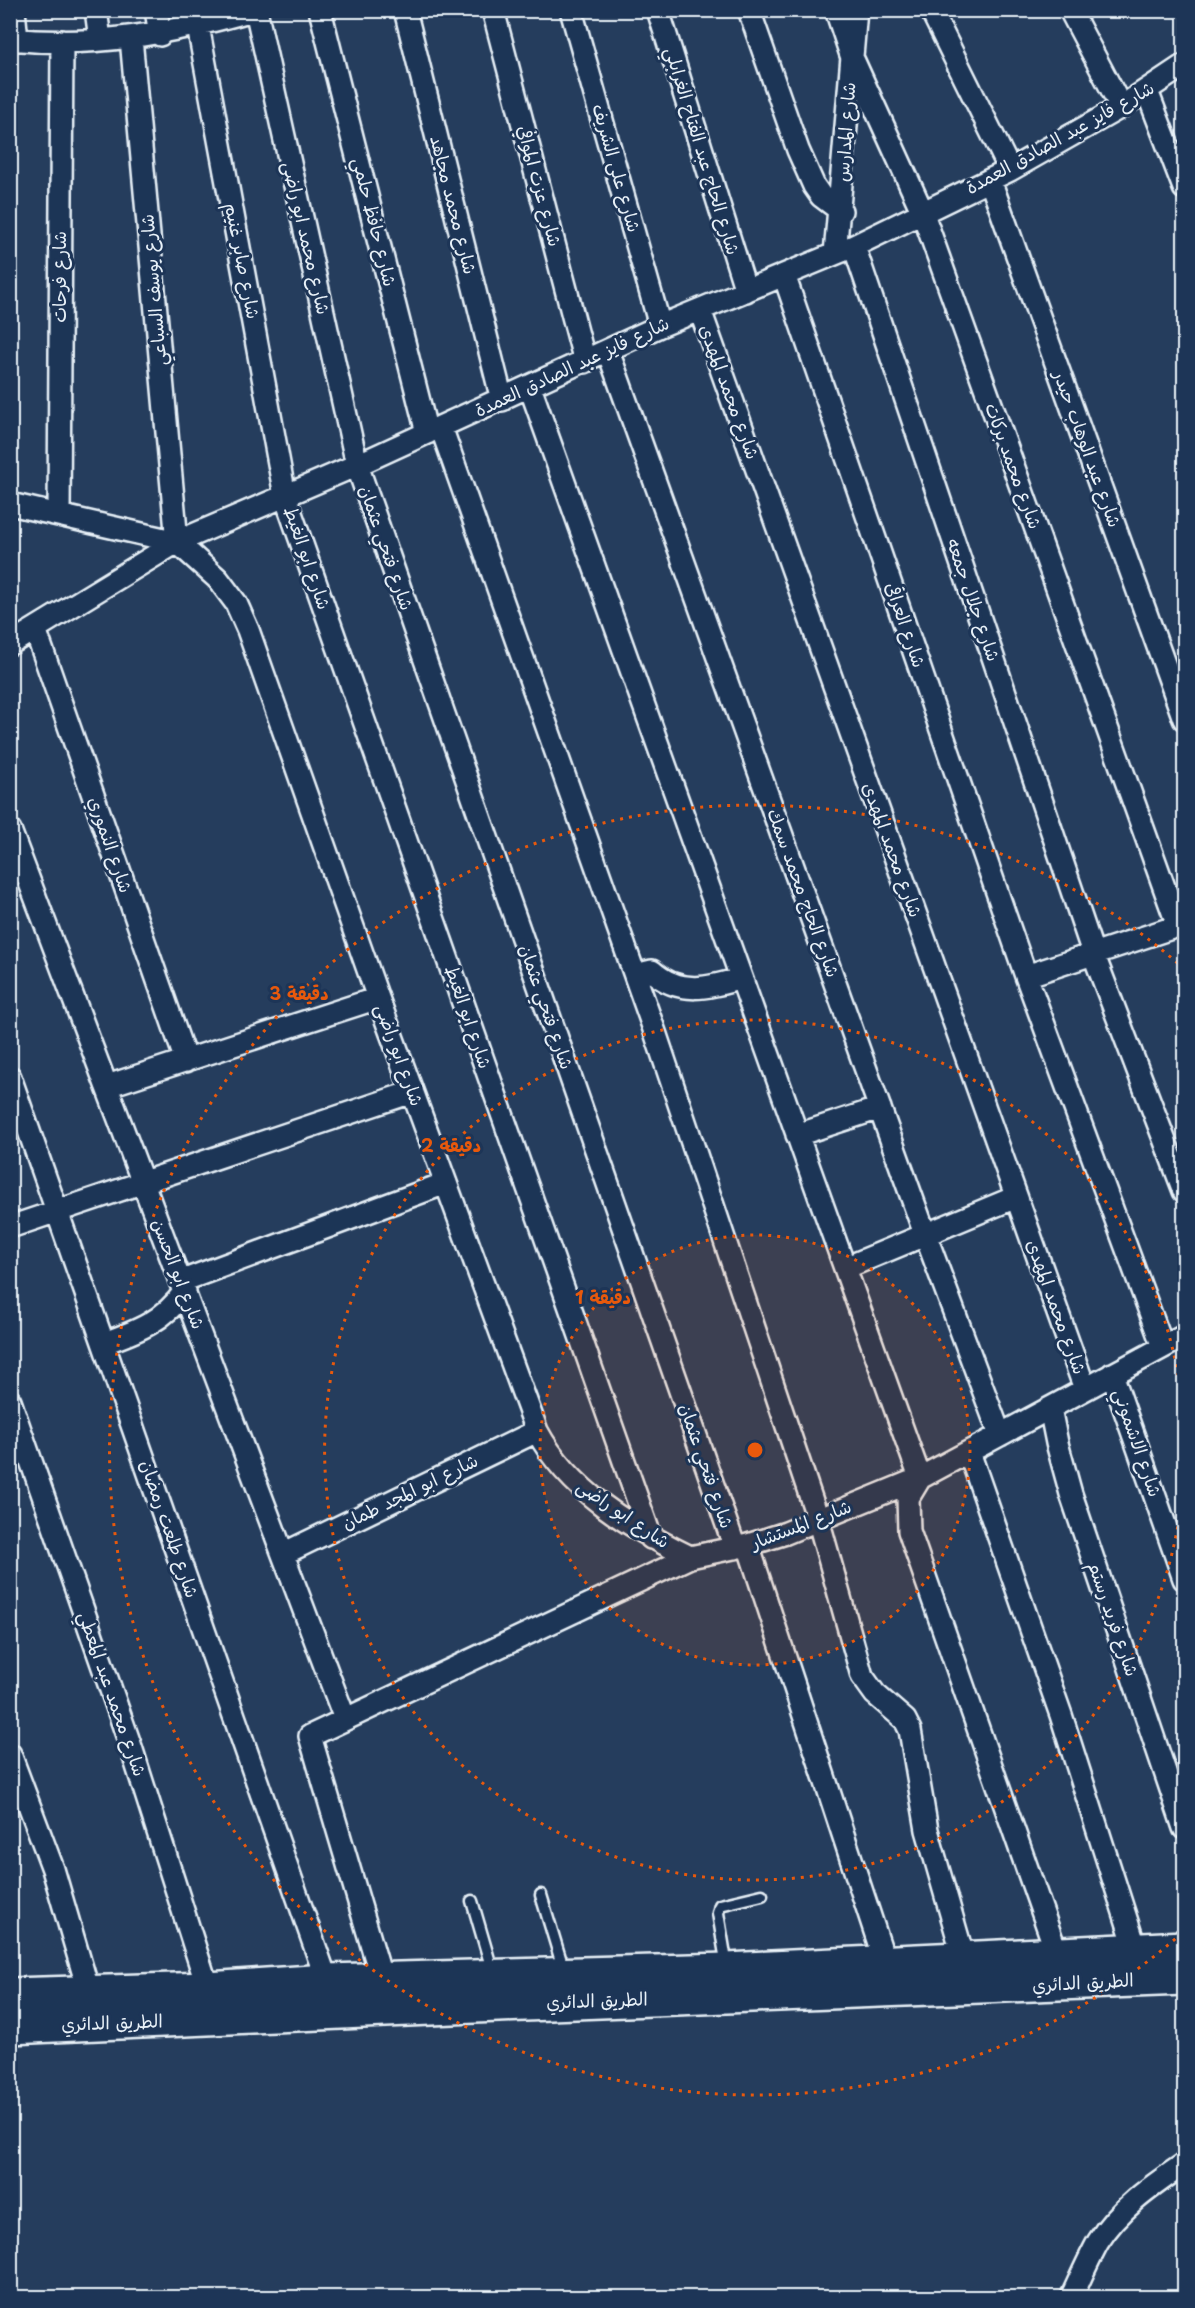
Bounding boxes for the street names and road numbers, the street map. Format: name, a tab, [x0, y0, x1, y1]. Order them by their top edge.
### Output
street label: شارع الحاج عبد الفتاح الغرابلي	[655, 43, 748, 259]
street label: شارع فايز عبد الصادق العمدة	[960, 73, 1159, 200]
street label: شارع المدارس	[828, 81, 861, 183]
street label: شارع على الشريف	[586, 100, 649, 235]
street label: شارع عزت الموافي	[510, 122, 570, 250]
street label: شارع محمد مجاهد	[424, 132, 485, 277]
street label: شارع حافظ حلمي	[343, 154, 405, 290]
street label: شارع محمد ابو راضى	[277, 158, 338, 317]
street label: شارع صابر غنيم	[217, 200, 268, 322]
street label: شارع يوسف السباعي	[132, 213, 177, 367]
street label: شارع فرحات	[45, 231, 72, 323]
street label: شارع فايز عبد الصادق العمدة	[470, 309, 673, 423]
street label: شارع محمد المهدى	[694, 320, 767, 463]
street label: شارع عبد الوهاب حيدر	[1047, 365, 1129, 531]
street label: شارع محمد بركات	[979, 398, 1050, 532]
street label: شارع فتحي عثمان	[350, 481, 421, 615]
street label: شارع ابو الغيط	[278, 502, 339, 613]
street label: شارع جلال جمعه	[941, 534, 1008, 665]
street label: شارع العراقى	[879, 578, 934, 671]
street label: شارع محمد المهدى	[857, 778, 930, 921]
street label: شارع النموري	[81, 793, 140, 897]
street label: شارع الحاج محمد سمك	[761, 804, 848, 981]
street label: شارع فتحي عثمان	[510, 940, 581, 1074]
street label: شارع ابو الغيط	[439, 961, 500, 1072]
street label: شارع ابو راضى	[369, 1000, 431, 1109]
street label: شارع ابو الحسن	[146, 1214, 213, 1333]
street label: شارع محمد المهدى	[1021, 1235, 1094, 1378]
street label: شارع الاشموني	[1104, 1385, 1170, 1502]
street label: شارع فتحي عثمان	[670, 1399, 741, 1533]
street label: شارع ابو المجد طمان	[337, 1446, 482, 1535]
street label: شارع طلعت رمضان	[134, 1456, 207, 1601]
street label: شارع ابو راضى	[572, 1472, 676, 1554]
street label: شارع المستشار	[744, 1492, 855, 1556]
street label: شارع فريد رستم	[1080, 1557, 1147, 1680]
street label: شارع محمد عبد المعطي	[69, 1607, 154, 1781]
street label: الطريق الدائري	[1032, 1965, 1134, 1999]
street label: الطريق الدائري	[546, 1984, 648, 2016]
street label: الطريق الدائري	[61, 2006, 163, 2038]

